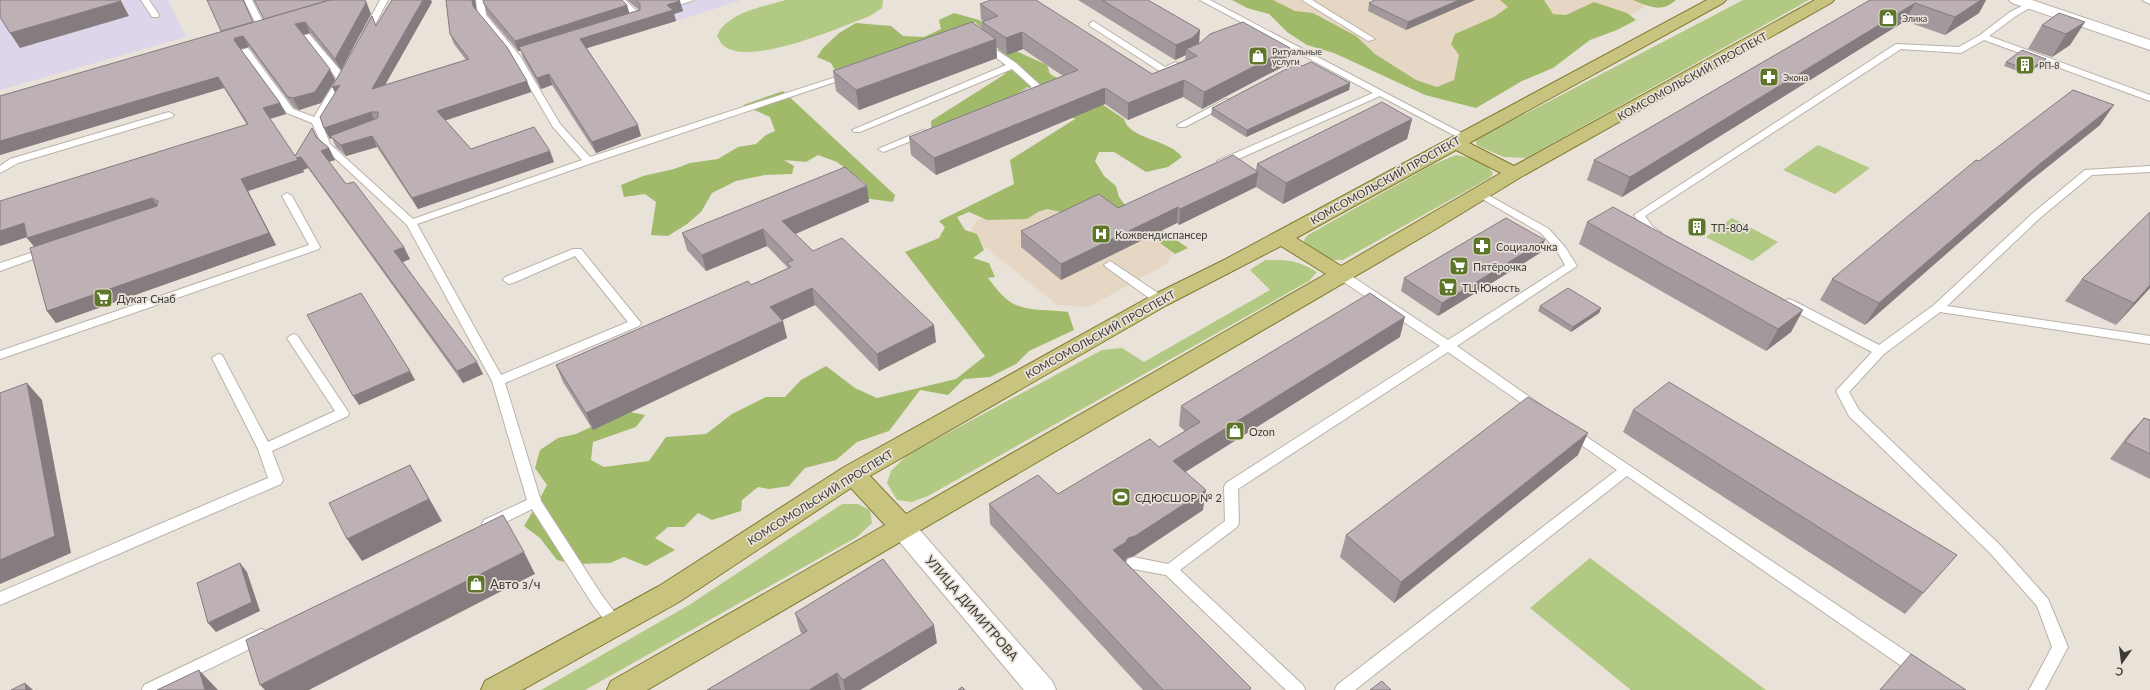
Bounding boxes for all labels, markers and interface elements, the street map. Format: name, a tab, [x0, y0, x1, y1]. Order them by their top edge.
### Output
shop icon: Элика	[1877, 7, 1899, 29]
place label: Элика	[1902, 13, 1927, 24]
street label: КОМСОМОЛЬСКИЙ ПРОСПЕКТ	[1615, 29, 1769, 123]
shop icon: Ритуальные услуги	[1247, 45, 1269, 67]
place label: Ритуальные услуги	[1272, 46, 1322, 67]
building icon: РП-8	[2014, 54, 2036, 76]
place label: РП-8	[2039, 60, 2060, 71]
pharmacy icon: Экона	[1758, 66, 1780, 88]
place label: Экона	[1783, 72, 1808, 83]
street label: КОМСОМОЛЬСКИЙ ПРОСПЕКТ	[1308, 133, 1462, 227]
building icon: ТП-804	[1686, 216, 1708, 238]
place label: ТП-804	[1711, 221, 1749, 234]
hospital icon: Кожвендиспансер	[1090, 223, 1112, 245]
place label: Кожвендиспансер	[1115, 228, 1207, 241]
pharmacy icon: Социалочка	[1471, 235, 1493, 257]
place label: Социалочка	[1496, 240, 1557, 253]
supermarket icon: Пятёрочка	[1448, 255, 1470, 277]
place label: Пятёрочка	[1473, 260, 1527, 273]
supermarket icon: ТЦ Юность	[1437, 276, 1459, 298]
place label: ТЦ Юность	[1462, 281, 1520, 294]
supermarket icon: Дукат Снаб	[92, 287, 114, 309]
street label: КОМСОМОЛЬСКИЙ ПРОСПЕКТ	[1023, 287, 1177, 381]
place label: Дукат Снаб	[117, 292, 176, 305]
shop icon: Ozon	[1224, 420, 1246, 442]
place label: Ozon	[1249, 425, 1275, 438]
street label: КОМСОМОЛЬСКИЙ ПРОСПЕКТ	[745, 446, 896, 547]
sports icon: СДЮСШОР № 2	[1110, 486, 1132, 508]
place label: СДЮСШОР № 2	[1135, 491, 1222, 504]
street label: УЛИЦА ДИМИТРОВА	[922, 552, 1022, 664]
shop icon: Авто з/ч	[465, 573, 487, 595]
place label: Авто з/ч	[490, 576, 540, 592]
north arrow	[2102, 642, 2142, 682]
text: С	[2114, 665, 2125, 679]

